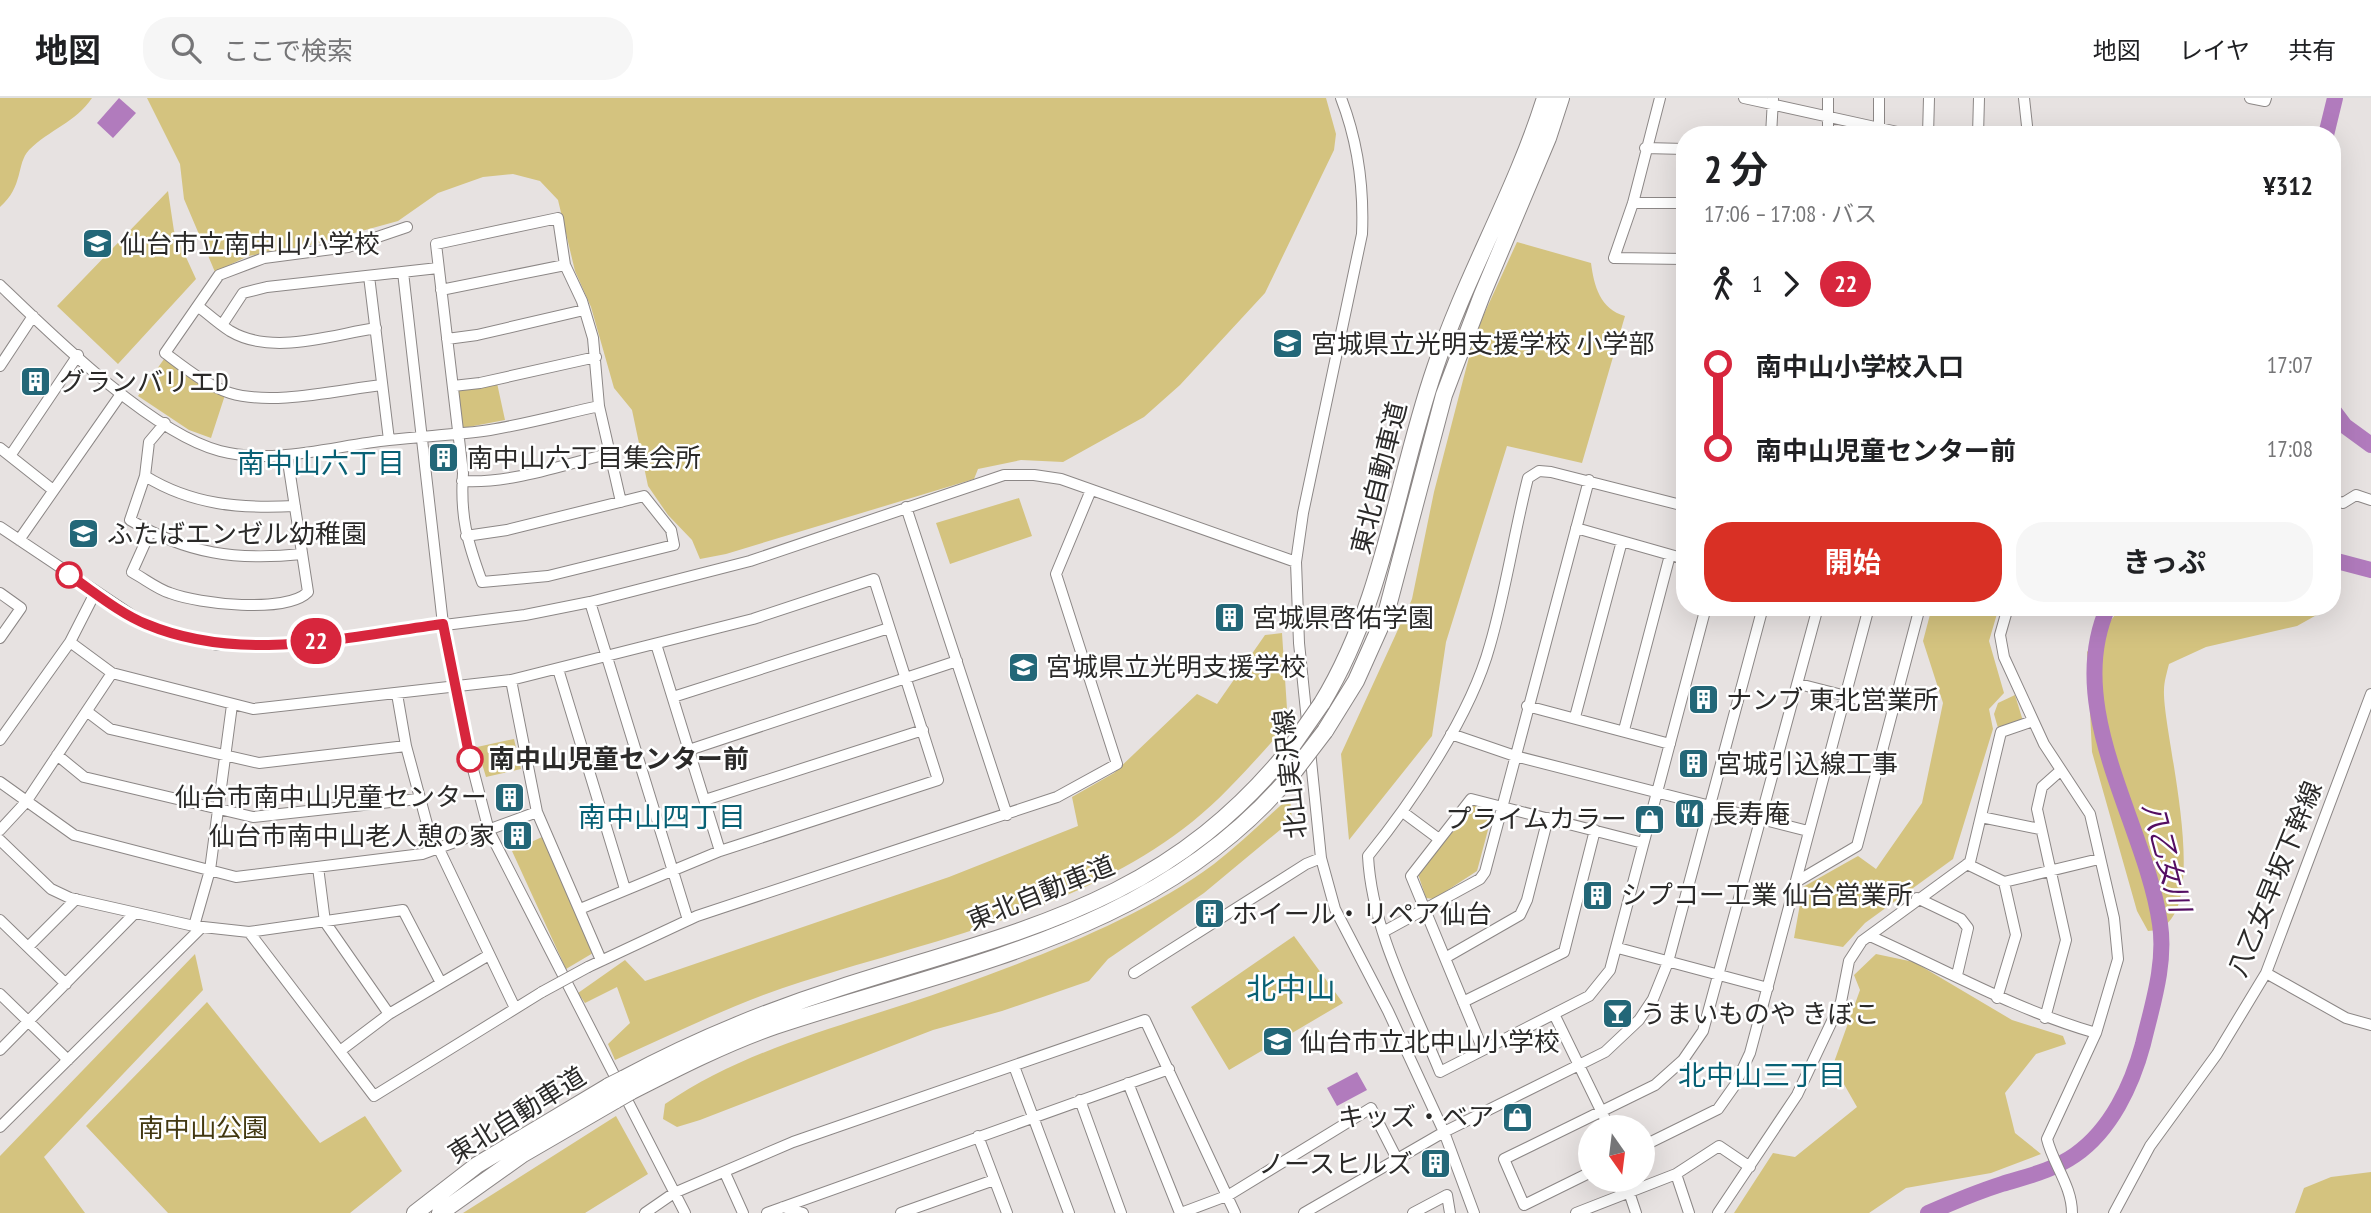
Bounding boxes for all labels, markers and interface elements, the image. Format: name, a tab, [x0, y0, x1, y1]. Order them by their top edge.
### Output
search box	[143, 17, 633, 80]
text: 地図	[35, 28, 101, 71]
icon: search	[167, 29, 205, 67]
text: ここで検索	[223, 34, 353, 67]
text: 地図	[2093, 35, 2141, 66]
text: レイヤ	[2179, 35, 2250, 66]
text: 共有	[2288, 35, 2336, 66]
text: 2 分	[1704, 144, 1768, 193]
text: ¥312	[2263, 169, 2313, 202]
text: 17:06 – 17:08 · バス	[1704, 199, 1877, 228]
school or university icon: 仙台市立南中山小学校	[80, 227, 114, 261]
place label: 仙台市立南中山小学校	[120, 227, 380, 260]
icon: walk	[1704, 265, 1742, 303]
icon: forward	[1772, 265, 1810, 303]
text: 22	[1834, 268, 1857, 299]
text: 1	[1752, 269, 1762, 298]
school or university icon: 宮城県立光明支援学校 小学部	[1271, 327, 1305, 361]
place label: 宮城県立光明支援学校 小学部	[1311, 327, 1655, 360]
text: 南中山小学校入口	[1756, 350, 1964, 383]
text: 17:07	[2267, 350, 2313, 379]
building icon: グランバリエD	[19, 365, 53, 399]
place label: グランバリエD	[59, 365, 229, 398]
street label: 東北自動車道	[1344, 398, 1413, 558]
text: 南中山児童センター前	[1756, 434, 2016, 467]
text: 17:08	[2267, 434, 2313, 463]
building icon: 南中山六丁目集会所	[427, 441, 461, 475]
place label: 南中山六丁目集会所	[467, 441, 701, 474]
district label: 南中山六丁目	[237, 444, 405, 481]
school or university icon: ふたばエンゼル幼稚園	[67, 517, 101, 551]
place label: ふたばエンゼル幼稚園	[107, 517, 367, 550]
button: 開始	[1704, 522, 2002, 602]
button: きっぷ	[2016, 522, 2313, 602]
unlabelled marker	[56, 562, 82, 588]
building icon: 宮城県啓佑学園	[1212, 601, 1246, 635]
place label: 宮城県啓佑学園	[1252, 601, 1434, 634]
line badge: 22	[284, 618, 348, 664]
text: 22	[305, 625, 327, 656]
school or university icon: 宮城県立光明支援学校	[1006, 650, 1040, 684]
place label: 宮城県立光明支援学校	[1046, 650, 1306, 683]
building icon: ナンブ 東北営業所	[1686, 683, 1720, 717]
place label: ナンブ 東北営業所	[1726, 683, 1939, 716]
street label: 北山実沢線	[1266, 708, 1313, 840]
place label: 南中山児童センター前	[489, 742, 749, 775]
marker: 南中山児童センター前	[457, 746, 483, 772]
building icon: 宮城引込線工事	[1676, 747, 1710, 781]
place label: 宮城引込線工事	[1716, 747, 1898, 780]
street label: 八乙女早坂下幹線	[2220, 776, 2329, 981]
place label: 仙台市南中山児童センター	[175, 780, 487, 813]
building icon: 仙台市南中山児童センター	[493, 780, 527, 814]
restaurant icon: 長寿庵	[1672, 797, 1706, 831]
place label: 長寿庵	[1712, 797, 1790, 830]
district label: 南中山四丁目	[578, 798, 746, 835]
water label: 八乙女川	[2135, 798, 2201, 919]
place label: プライムカラー	[1446, 802, 1627, 835]
shop icon: プライムカラー	[1633, 802, 1667, 836]
place label: 仙台市南中山老人憩の家	[209, 819, 495, 852]
building icon: 仙台市南中山老人憩の家	[501, 819, 535, 853]
street label: 東北自動車道	[962, 848, 1119, 937]
building icon: シプコー工業 仙台営業所	[1581, 878, 1615, 912]
place label: シプコー工業 仙台営業所	[1621, 878, 1913, 911]
building icon: ホイール・リペア仙台	[1192, 897, 1226, 931]
place label: ホイール・リペア仙台	[1232, 897, 1492, 930]
district label: 北中山	[1246, 968, 1336, 1007]
bar icon: うまいものや きぼこ	[1600, 997, 1634, 1031]
place label: うまいものや きぼこ	[1640, 997, 1880, 1030]
school or university icon: 仙台市立北中山小学校	[1260, 1025, 1294, 1059]
place label: 仙台市立北中山小学校	[1300, 1025, 1560, 1058]
district label: 北中山三丁目	[1678, 1056, 1846, 1093]
street label: 東北自動車道	[442, 1059, 592, 1170]
place label: キッズ・ベア	[1338, 1100, 1494, 1133]
shop icon: キッズ・ベア	[1500, 1100, 1534, 1134]
park label: 南中山公園	[138, 1111, 268, 1144]
north arrow	[1578, 1115, 1656, 1192]
map controls	[1578, 1115, 1655, 1192]
place label: ノースヒルズ	[1258, 1147, 1413, 1180]
building icon: ノースヒルズ	[1419, 1147, 1453, 1181]

